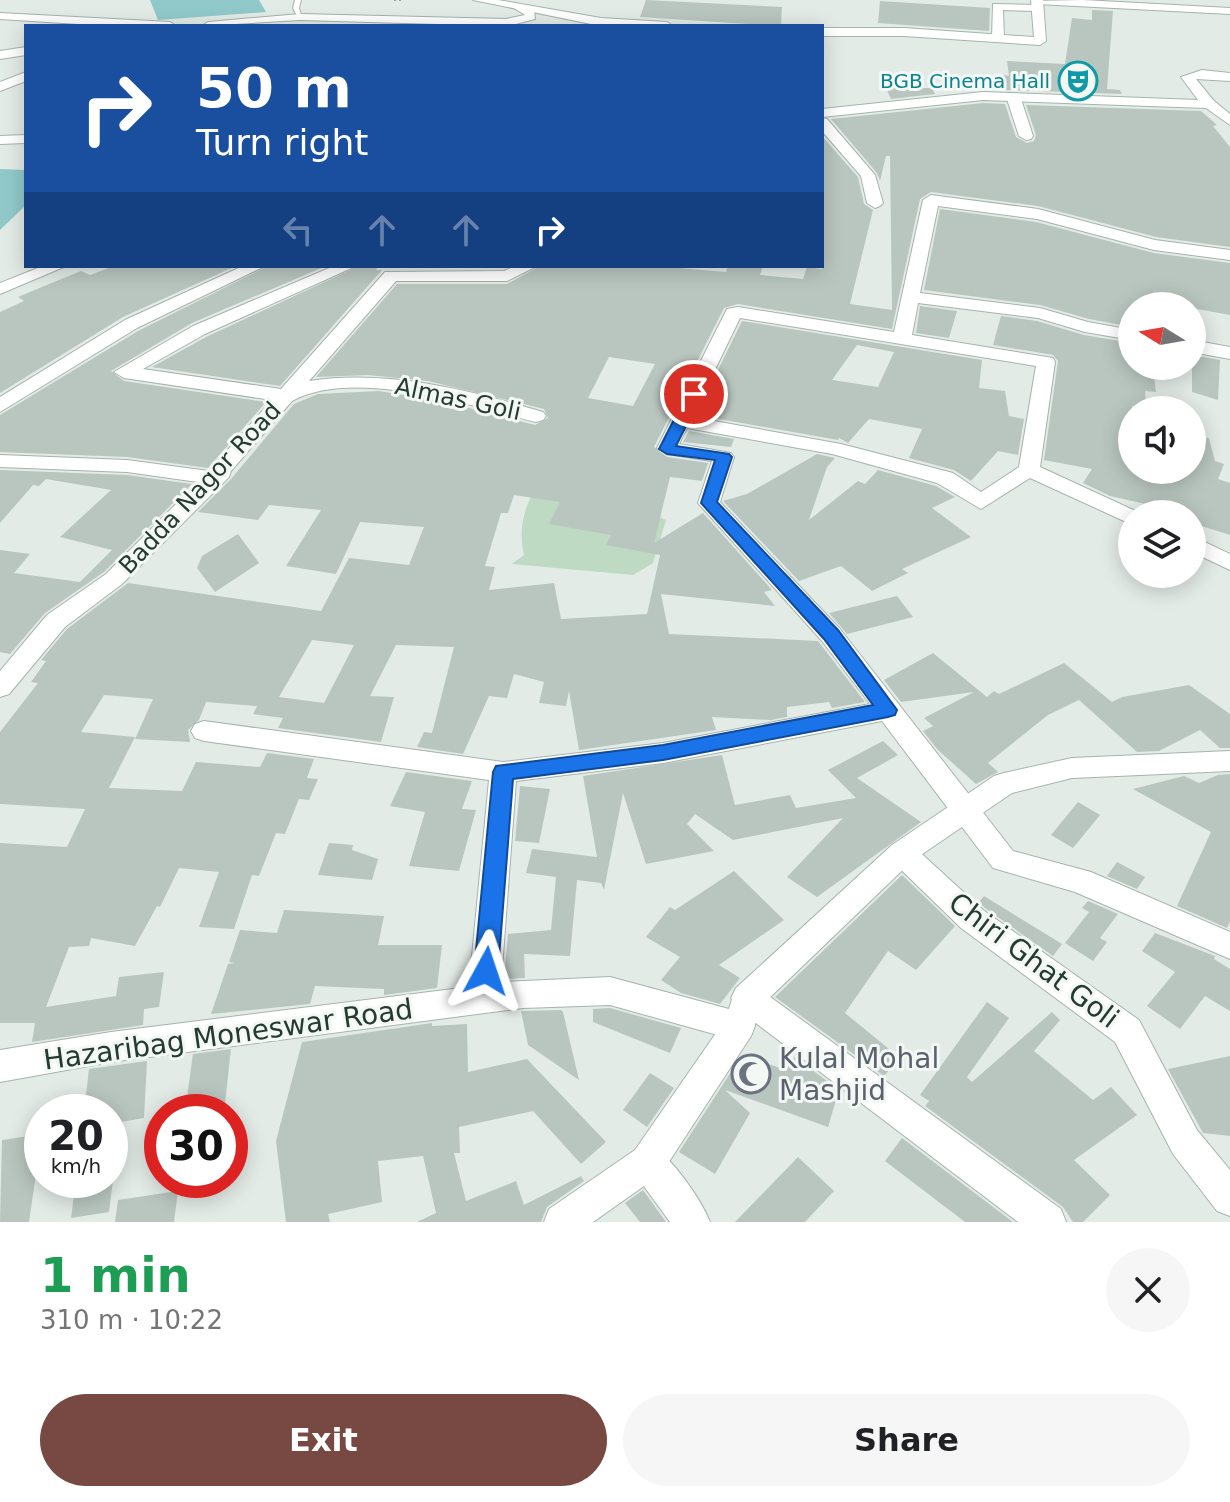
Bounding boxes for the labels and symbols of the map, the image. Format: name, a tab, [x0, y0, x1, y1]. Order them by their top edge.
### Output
theatre icon: BGB Cinema Hall	[1057, 60, 1099, 102]
place label: BGB Cinema Hall	[880, 69, 1050, 93]
north arrow	[1118, 292, 1206, 380]
pin	[660, 360, 728, 428]
street label: Almas Goli	[393, 372, 523, 426]
street label: Badda Nagor Road	[113, 396, 287, 580]
street label: Chiri Ghat Goli	[942, 886, 1125, 1035]
position arrow	[444, 929, 528, 1013]
street label: Hazaribag Moneswar Road	[41, 992, 415, 1077]
place label: Kulal Mohal Mashjid	[779, 1042, 939, 1107]
mosque icon: Kulal Mohal Mashjid	[730, 1053, 772, 1095]
speed limit sign: 30	[144, 1094, 248, 1198]

